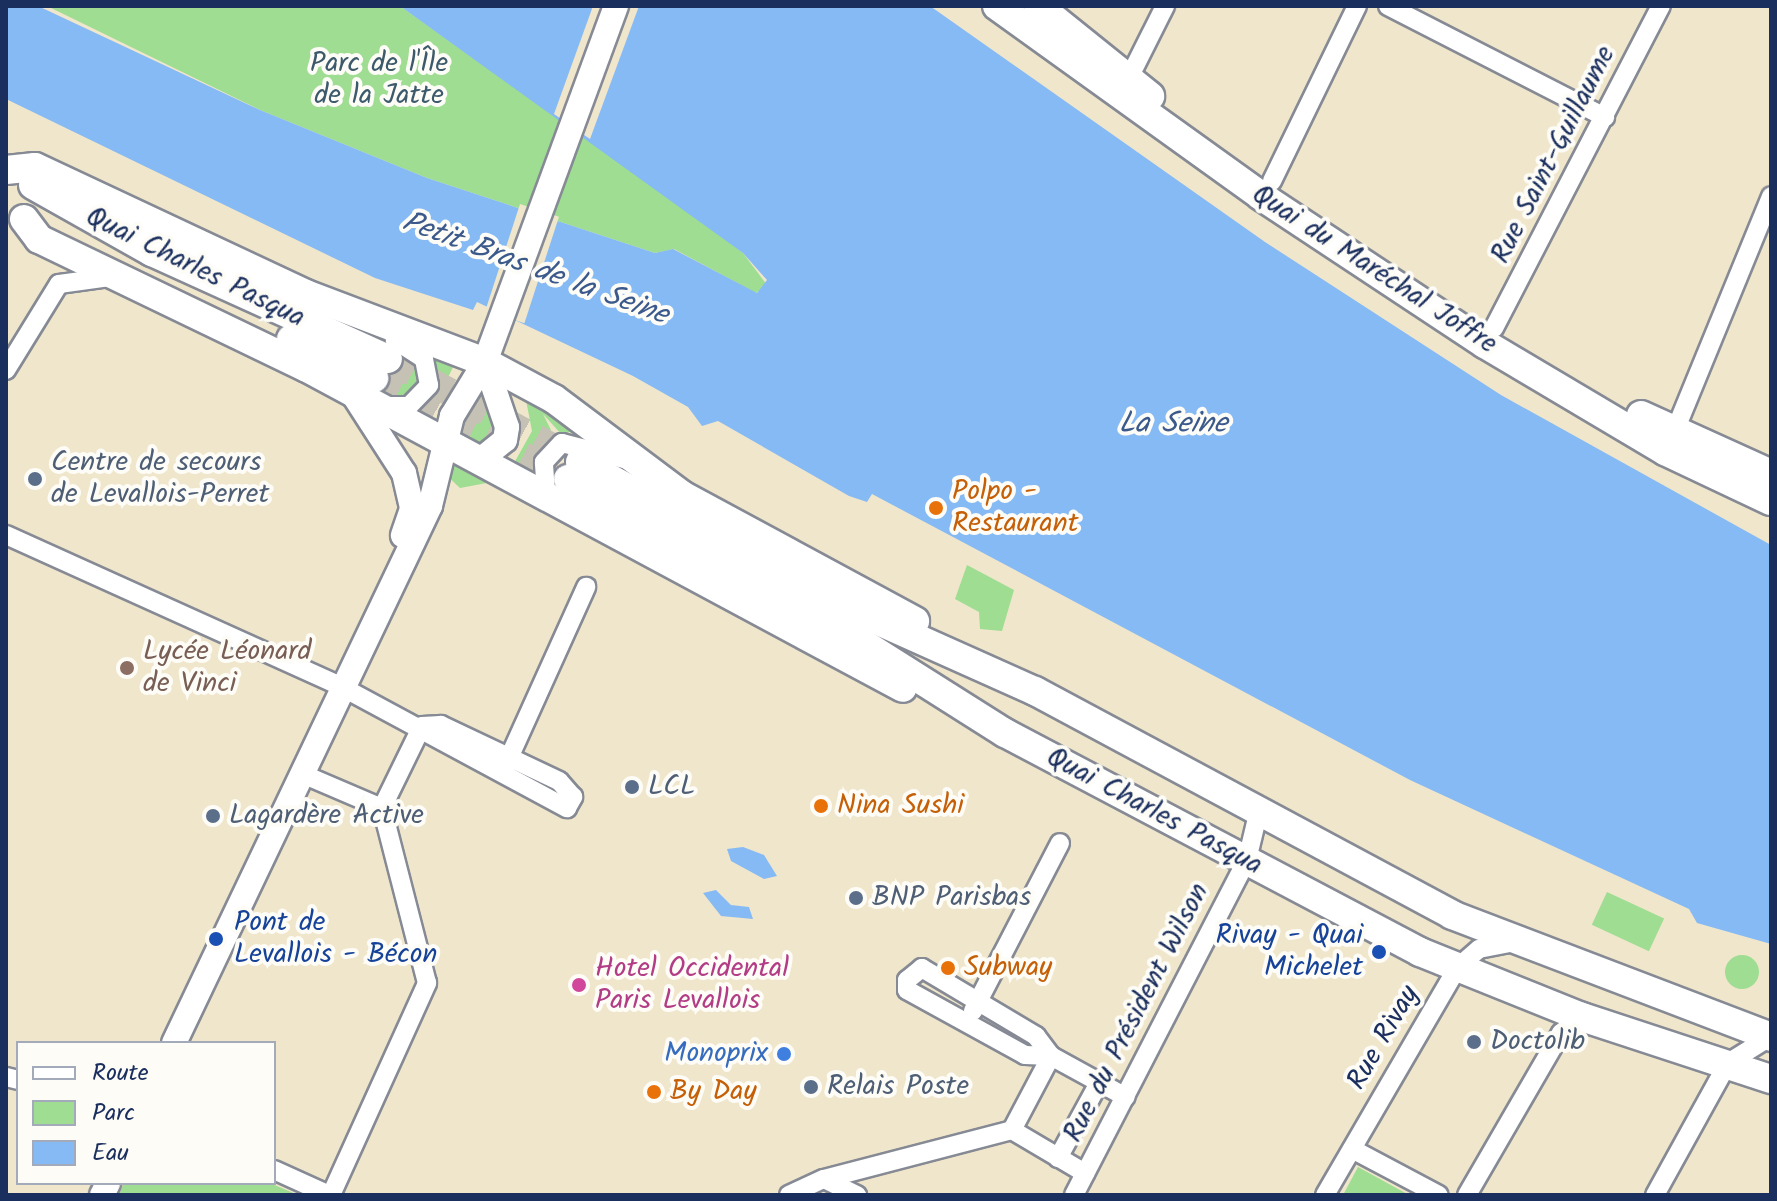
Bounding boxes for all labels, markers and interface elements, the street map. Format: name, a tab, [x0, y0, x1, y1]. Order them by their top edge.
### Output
street label: Rue Saint-Guillaume	[1485, 41, 1623, 269]
park label: Parc de l'Île de la Jatte	[310, 47, 448, 113]
street label: Quai du Maréchal Joffre	[1245, 178, 1503, 362]
street label: Quai Charles Pasqua	[80, 200, 310, 336]
water label: Petit Bras de la Seine	[397, 204, 673, 334]
water label: La Seine	[1119, 406, 1227, 442]
place label: Centre de secours de Levallois-Perret	[51, 446, 269, 512]
marker: Centre de secours de Levallois-Perret	[26, 470, 44, 488]
place label: Polpo - Restaurant	[952, 475, 1078, 541]
marker: Polpo - Restaurant	[927, 499, 945, 517]
place label: Lycée Léonard de Vinci	[143, 635, 312, 701]
marker: Lycée Léonard de Vinci	[118, 659, 136, 677]
street label: Quai Charles Pasqua	[1040, 741, 1268, 883]
place label: LCL	[648, 770, 695, 804]
marker: LCL	[623, 778, 641, 796]
place label: Nina Sushi	[837, 789, 964, 823]
marker: Nina Sushi	[812, 797, 830, 815]
place label: Lagardère Active	[229, 799, 424, 833]
marker: Lagardère Active	[204, 807, 222, 825]
street label: Rue du Président Wilson	[1057, 878, 1217, 1148]
place label: BNP Parisbas	[872, 881, 1031, 915]
marker: BNP Parisbas	[847, 889, 865, 907]
place label: Pont de Levallois - Bécon	[234, 906, 437, 972]
place label: Rivay - Quai Michelet	[1215, 919, 1363, 985]
marker: Pont de Levallois - Bécon	[205, 928, 227, 950]
marker: Rivay - Quai Michelet	[1370, 943, 1388, 961]
place label: Subway	[964, 951, 1052, 985]
place label: Hotel Occidental Paris Levallois	[595, 952, 789, 1018]
marker: Subway	[939, 959, 957, 977]
marker: Hotel Occidental Paris Levallois	[570, 976, 588, 994]
street label: Rue Rivay	[1341, 980, 1427, 1096]
place label: Doctolib	[1490, 1025, 1585, 1059]
marker: Doctolib	[1465, 1033, 1483, 1051]
place label: Monoprix	[664, 1037, 768, 1071]
legend	[16, 1041, 276, 1185]
marker: Monoprix	[775, 1045, 793, 1063]
text: Route	[92, 1054, 149, 1093]
place label: Relais Poste	[827, 1070, 969, 1104]
place label: By Day	[670, 1075, 757, 1109]
marker: Relais Poste	[802, 1078, 820, 1096]
marker: By Day	[645, 1083, 663, 1101]
text: Parc	[92, 1094, 135, 1133]
text: Eau	[92, 1134, 129, 1173]

